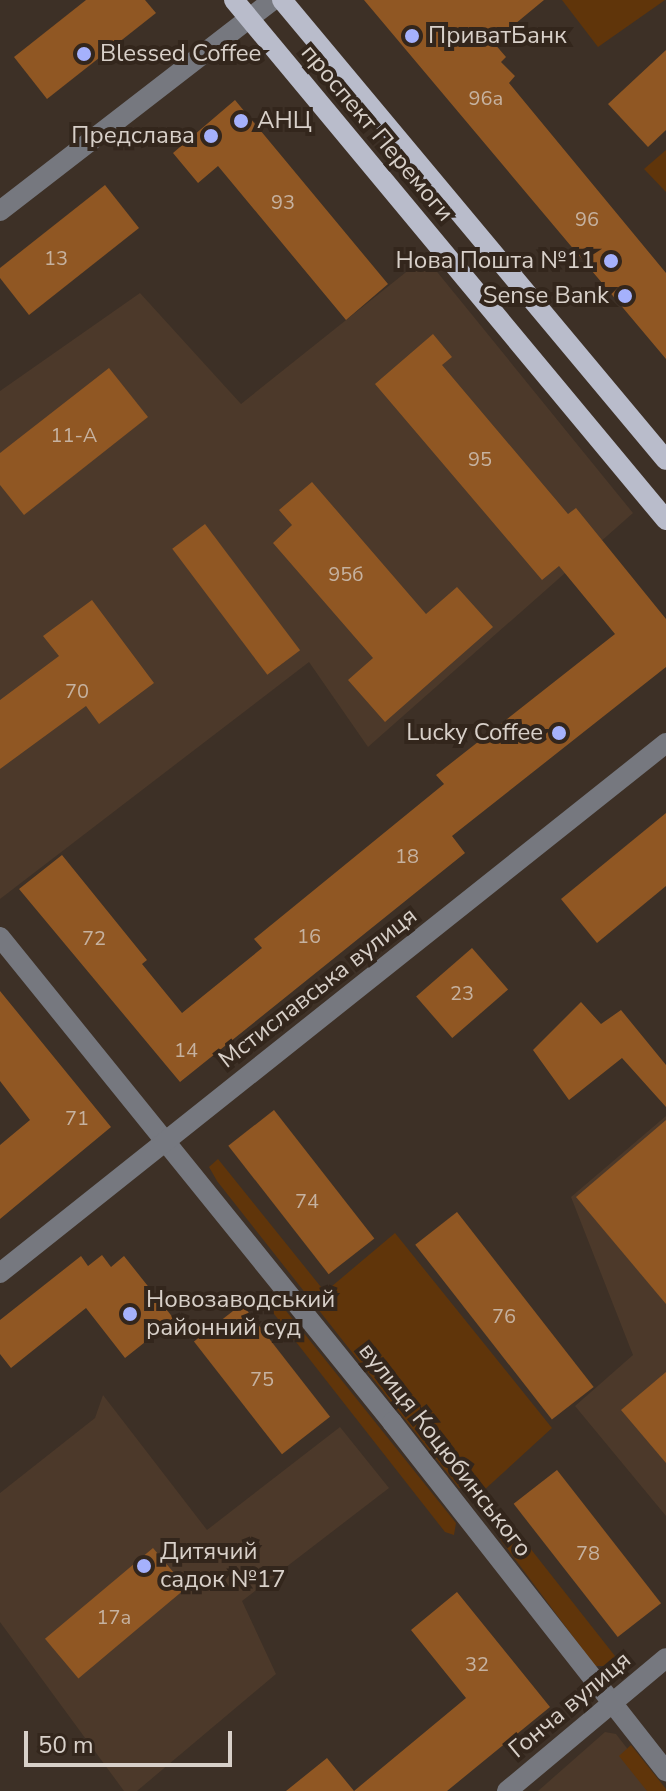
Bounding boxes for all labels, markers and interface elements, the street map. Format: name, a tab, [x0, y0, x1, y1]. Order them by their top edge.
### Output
place label: ПриватБанк	[428, 22, 567, 50]
marker: ПриватБанк	[403, 27, 421, 45]
street label: проспект Перемоги	[295, 39, 459, 227]
place label: Blessed Coffee	[100, 40, 261, 68]
marker: Blessed Coffee	[75, 45, 93, 63]
house number: 96а	[469, 86, 503, 110]
place label: АНЦ	[257, 107, 312, 135]
marker: АНЦ	[232, 112, 250, 130]
place label: Предслава	[71, 122, 195, 150]
marker: Предслава	[202, 127, 220, 145]
house number: 93	[271, 190, 295, 214]
house number: 96	[575, 207, 599, 231]
house number: 13	[44, 246, 68, 270]
place label: Нова Пошта №11	[396, 247, 595, 275]
marker: Нова Пошта №11	[602, 252, 620, 270]
place label: Sense Bank	[483, 282, 609, 310]
marker: Sense Bank	[616, 287, 634, 305]
house number: 11-А	[51, 423, 97, 447]
house number: 95	[468, 447, 492, 471]
house number: 95б	[328, 562, 364, 586]
house number: 70	[65, 679, 89, 703]
place label: Lucky Coffee	[406, 719, 543, 747]
marker: Lucky Coffee	[550, 724, 568, 742]
house number: 18	[395, 844, 419, 868]
street label: Мстиславська вулиця	[213, 902, 423, 1074]
house number: 16	[297, 924, 321, 948]
house number: 72	[82, 926, 106, 950]
house number: 23	[450, 981, 474, 1005]
house number: 14	[174, 1038, 198, 1062]
house number: 71	[65, 1106, 89, 1130]
house number: 74	[295, 1189, 319, 1213]
place label: Новозаводський районний суд	[146, 1286, 335, 1342]
house number: 76	[492, 1304, 516, 1328]
marker: Новозаводський районний суд	[121, 1305, 139, 1323]
street label: вулиця Коцюбинського	[352, 1337, 538, 1563]
house number: 75	[250, 1367, 274, 1391]
place label: Дитячий садок №17	[160, 1538, 286, 1594]
house number: 78	[576, 1541, 600, 1565]
marker: Дитячий садок №17	[135, 1557, 153, 1575]
house number: 17а	[97, 1605, 131, 1629]
street label: Гонча вулиця	[503, 1646, 637, 1764]
house number: 32	[465, 1652, 489, 1676]
scale bar	[28, 1715, 236, 1765]
text: 50 m	[38, 1729, 94, 1761]

